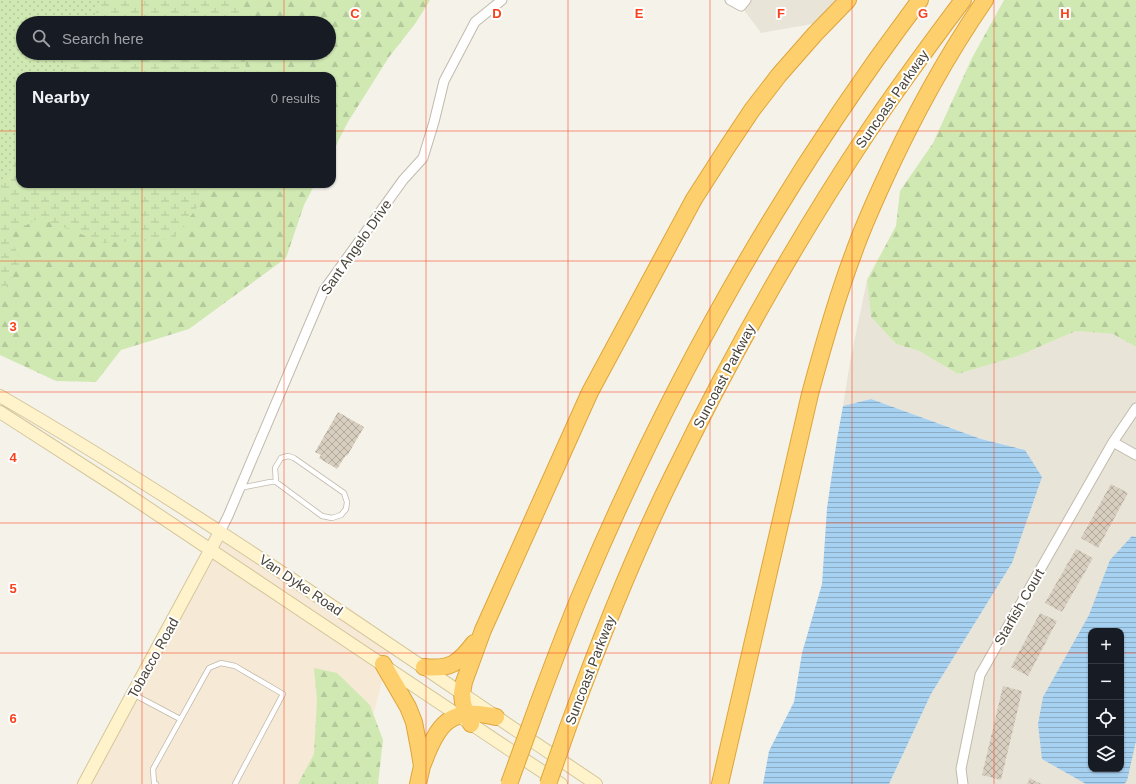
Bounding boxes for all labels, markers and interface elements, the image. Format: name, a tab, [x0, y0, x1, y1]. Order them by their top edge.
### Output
text: C	[350, 6, 360, 21]
text: D	[492, 6, 502, 21]
text: E	[635, 6, 644, 21]
text: F	[777, 6, 785, 21]
text: G	[918, 6, 928, 21]
text: H	[1060, 6, 1070, 21]
search box	[16, 16, 336, 60]
icon: search	[30, 27, 52, 49]
text: Search here	[62, 30, 144, 47]
street label: Suncoast Parkway	[852, 47, 932, 151]
text: Nearby	[32, 88, 90, 107]
text: 0 results	[271, 91, 320, 106]
street label: Sant Angelo Drive	[317, 196, 395, 297]
text: 3	[9, 319, 17, 334]
street label: Suncoast Parkway	[690, 321, 758, 431]
text: 4	[9, 450, 17, 465]
street label: Van Dyke Road	[256, 551, 346, 619]
street label: Starfish Court	[991, 566, 1047, 648]
text: 5	[9, 581, 17, 596]
street label: Suncoast Parkway	[562, 613, 618, 727]
street label: Tobacco Road	[124, 615, 182, 701]
map controls	[1088, 628, 1124, 772]
button: +	[1088, 628, 1124, 664]
button: −	[1088, 664, 1124, 700]
button: locate	[1088, 700, 1124, 736]
text: 6	[9, 711, 17, 726]
button: layers	[1088, 736, 1124, 772]

